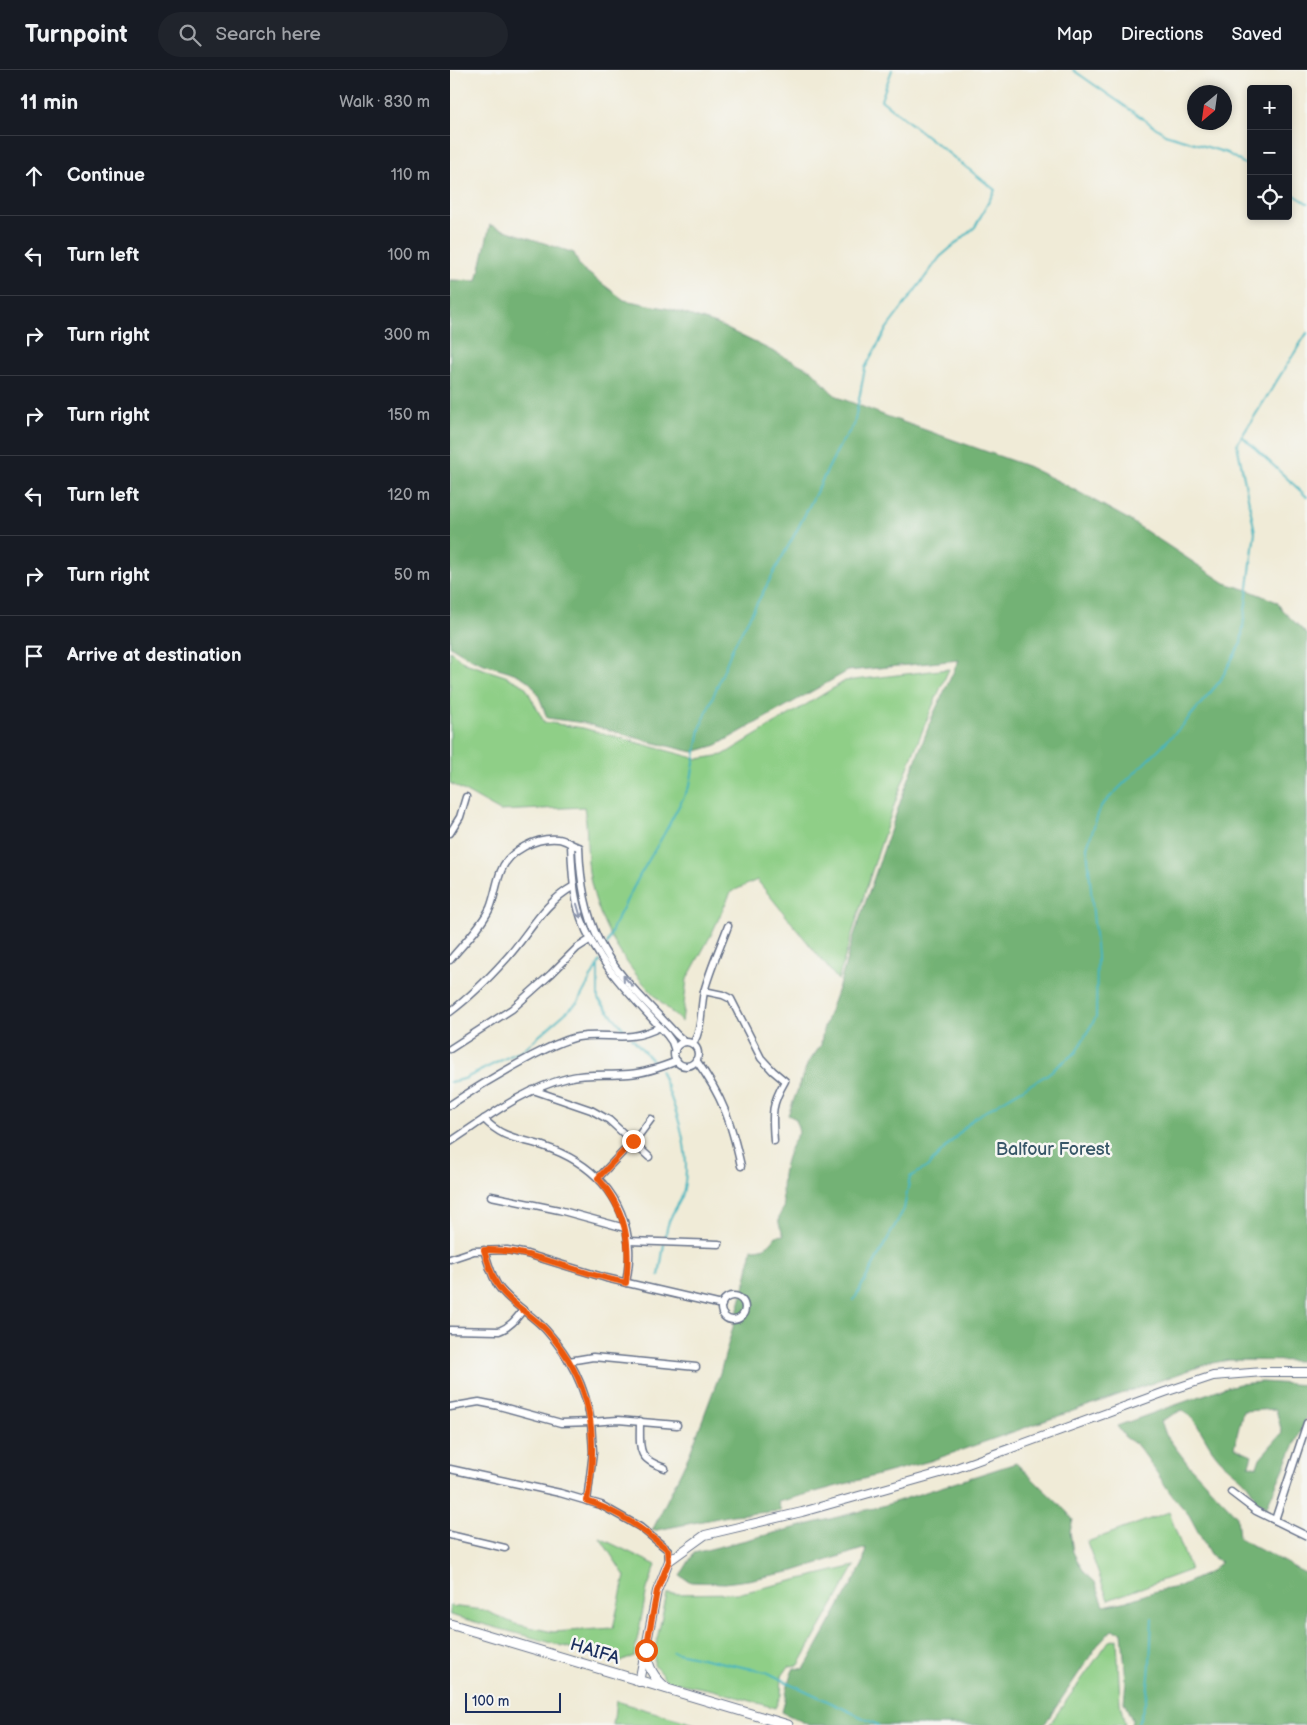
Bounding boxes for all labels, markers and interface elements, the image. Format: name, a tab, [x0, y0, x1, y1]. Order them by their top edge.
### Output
search box	[158, 12, 508, 57]
text: Turnpoint	[25, 20, 128, 49]
icon: search	[176, 21, 204, 49]
text: Search here	[216, 23, 321, 46]
text: Map	[1057, 24, 1093, 45]
text: Directions	[1121, 24, 1203, 45]
text: Saved	[1231, 24, 1282, 45]
north arrow	[1187, 85, 1232, 130]
map controls	[1247, 85, 1292, 220]
button: +	[1247, 85, 1292, 130]
text: 11 min	[20, 90, 78, 115]
text: Walk · 830 m	[339, 93, 430, 112]
button: −	[1247, 130, 1292, 175]
icon: ahead	[20, 162, 48, 190]
text: Continue	[67, 164, 145, 187]
text: 110 m	[391, 166, 430, 185]
button: locate	[1247, 175, 1292, 220]
icon: left	[20, 242, 48, 270]
text: Turn left	[67, 244, 139, 267]
text: 100 m	[387, 246, 430, 265]
icon: right	[20, 322, 48, 350]
text: Turn right	[67, 324, 150, 347]
text: 300 m	[384, 326, 430, 345]
icon: right	[20, 402, 48, 430]
text: Turn right	[67, 404, 150, 427]
text: 150 m	[388, 406, 430, 425]
icon: left	[20, 482, 48, 510]
text: Turn left	[67, 484, 139, 507]
text: 120 m	[387, 486, 430, 505]
icon: right	[20, 562, 48, 590]
text: Turn right	[67, 564, 150, 587]
text: 50 m	[394, 566, 430, 585]
icon: arrive	[20, 642, 48, 670]
text: Arrive at destination	[67, 644, 242, 667]
one-way arrow	[575, 902, 585, 918]
one-way arrow	[622, 975, 633, 988]
route end	[622, 1130, 645, 1153]
park label: Balfour Forest	[996, 1139, 1111, 1160]
street label: HAIFA	[568, 1634, 622, 1669]
route start	[635, 1639, 658, 1662]
scale bar	[465, 1690, 561, 1713]
text: 100 m	[472, 1693, 509, 1710]

